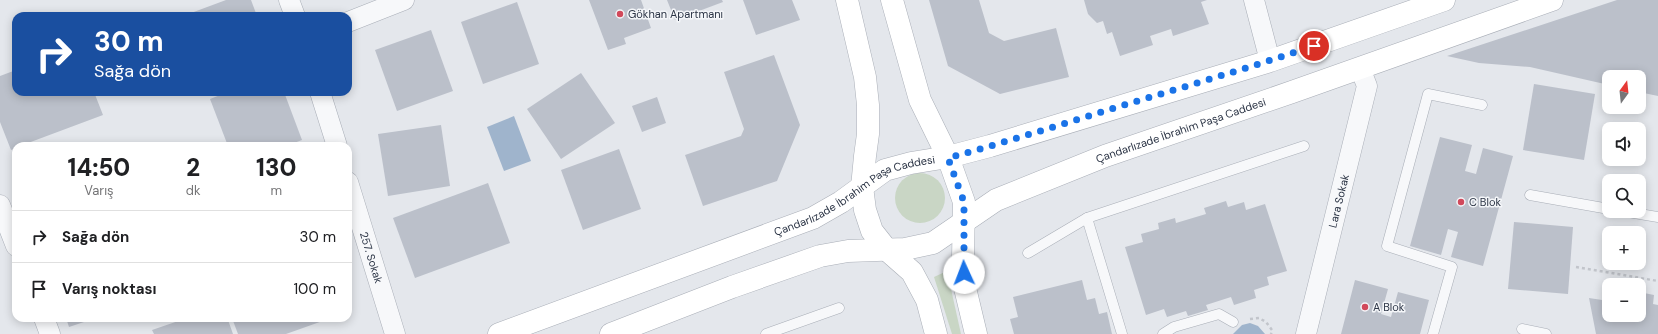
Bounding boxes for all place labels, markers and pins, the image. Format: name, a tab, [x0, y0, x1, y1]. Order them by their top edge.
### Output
place label: Gökhan Apartmanı	[628, 7, 723, 21]
marker: Gökhan Apartmanı	[615, 9, 625, 19]
pin	[1297, 29, 1331, 63]
place label: C Blok	[1469, 195, 1501, 209]
marker: C Blok	[1456, 197, 1466, 207]
place label: A Blok	[1373, 300, 1405, 314]
marker: A Blok	[1360, 302, 1370, 312]

